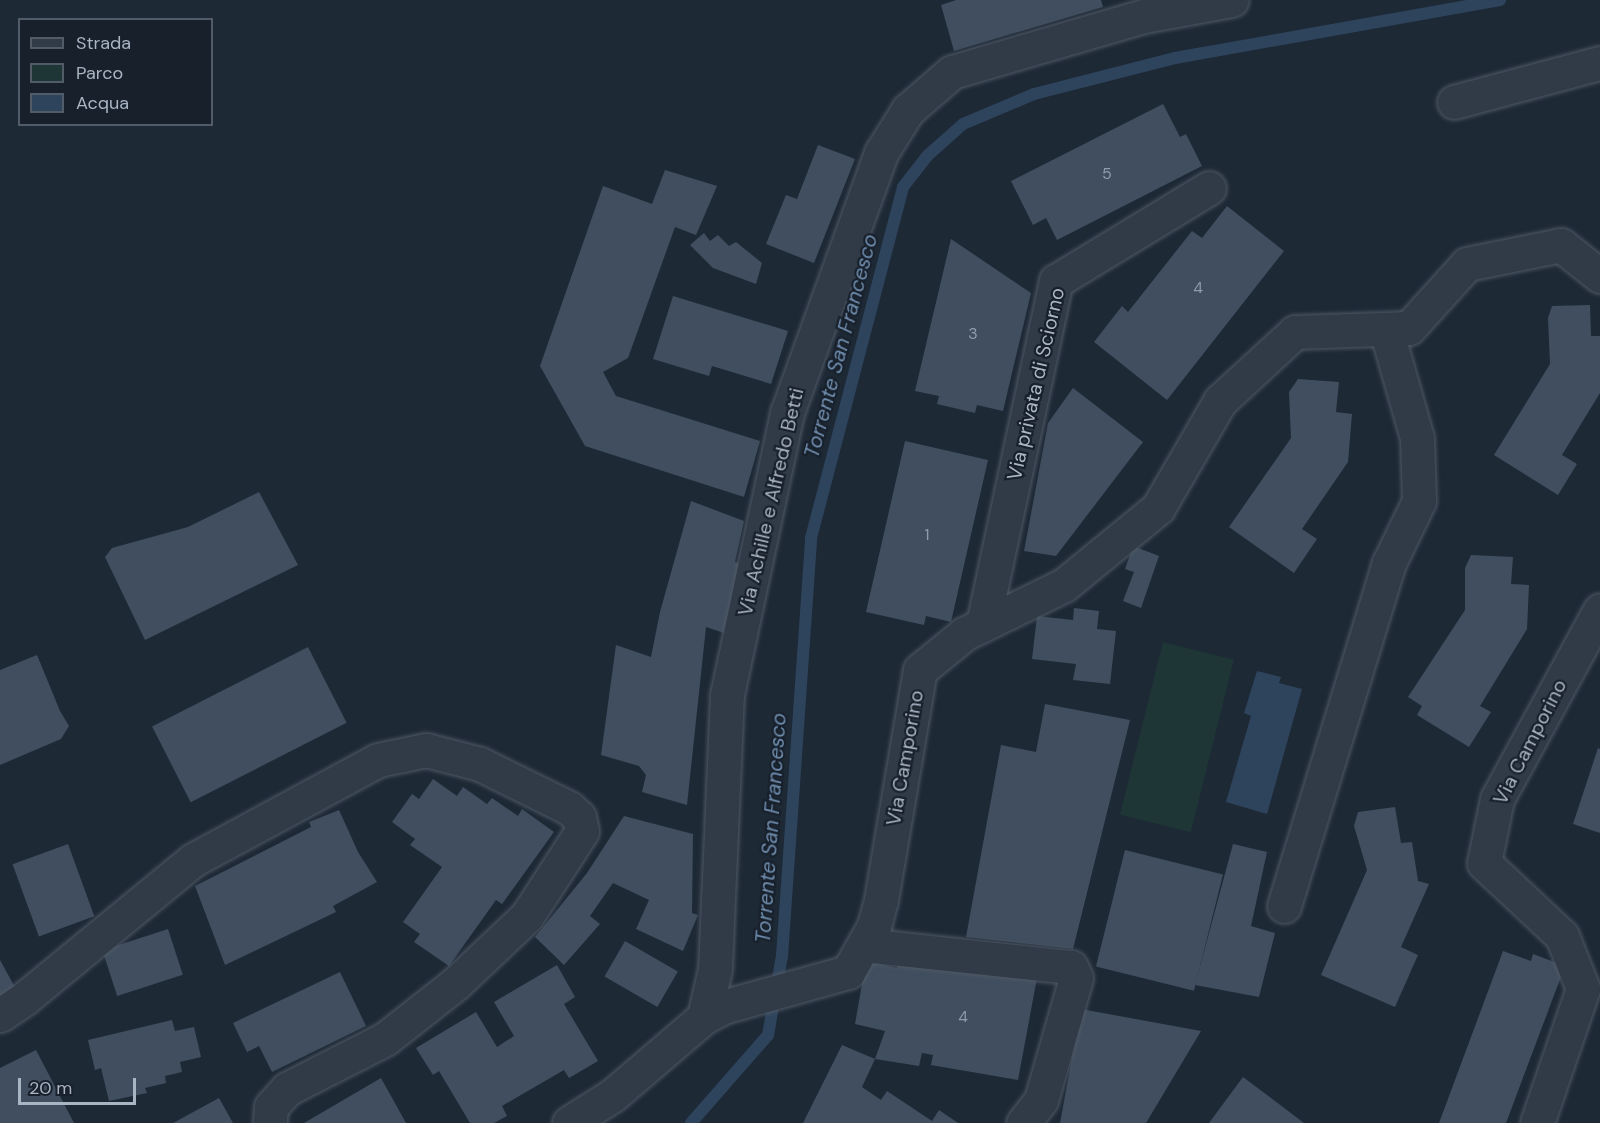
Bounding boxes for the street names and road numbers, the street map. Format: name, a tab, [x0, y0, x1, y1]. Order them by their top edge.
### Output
street label: Via privata di Sciorno	[1002, 285, 1070, 483]
street label: Via Achille e Alfredo Betti	[733, 386, 809, 618]
street label: Via Camporino	[1488, 675, 1572, 809]
street label: Via Camporino	[881, 688, 929, 828]

